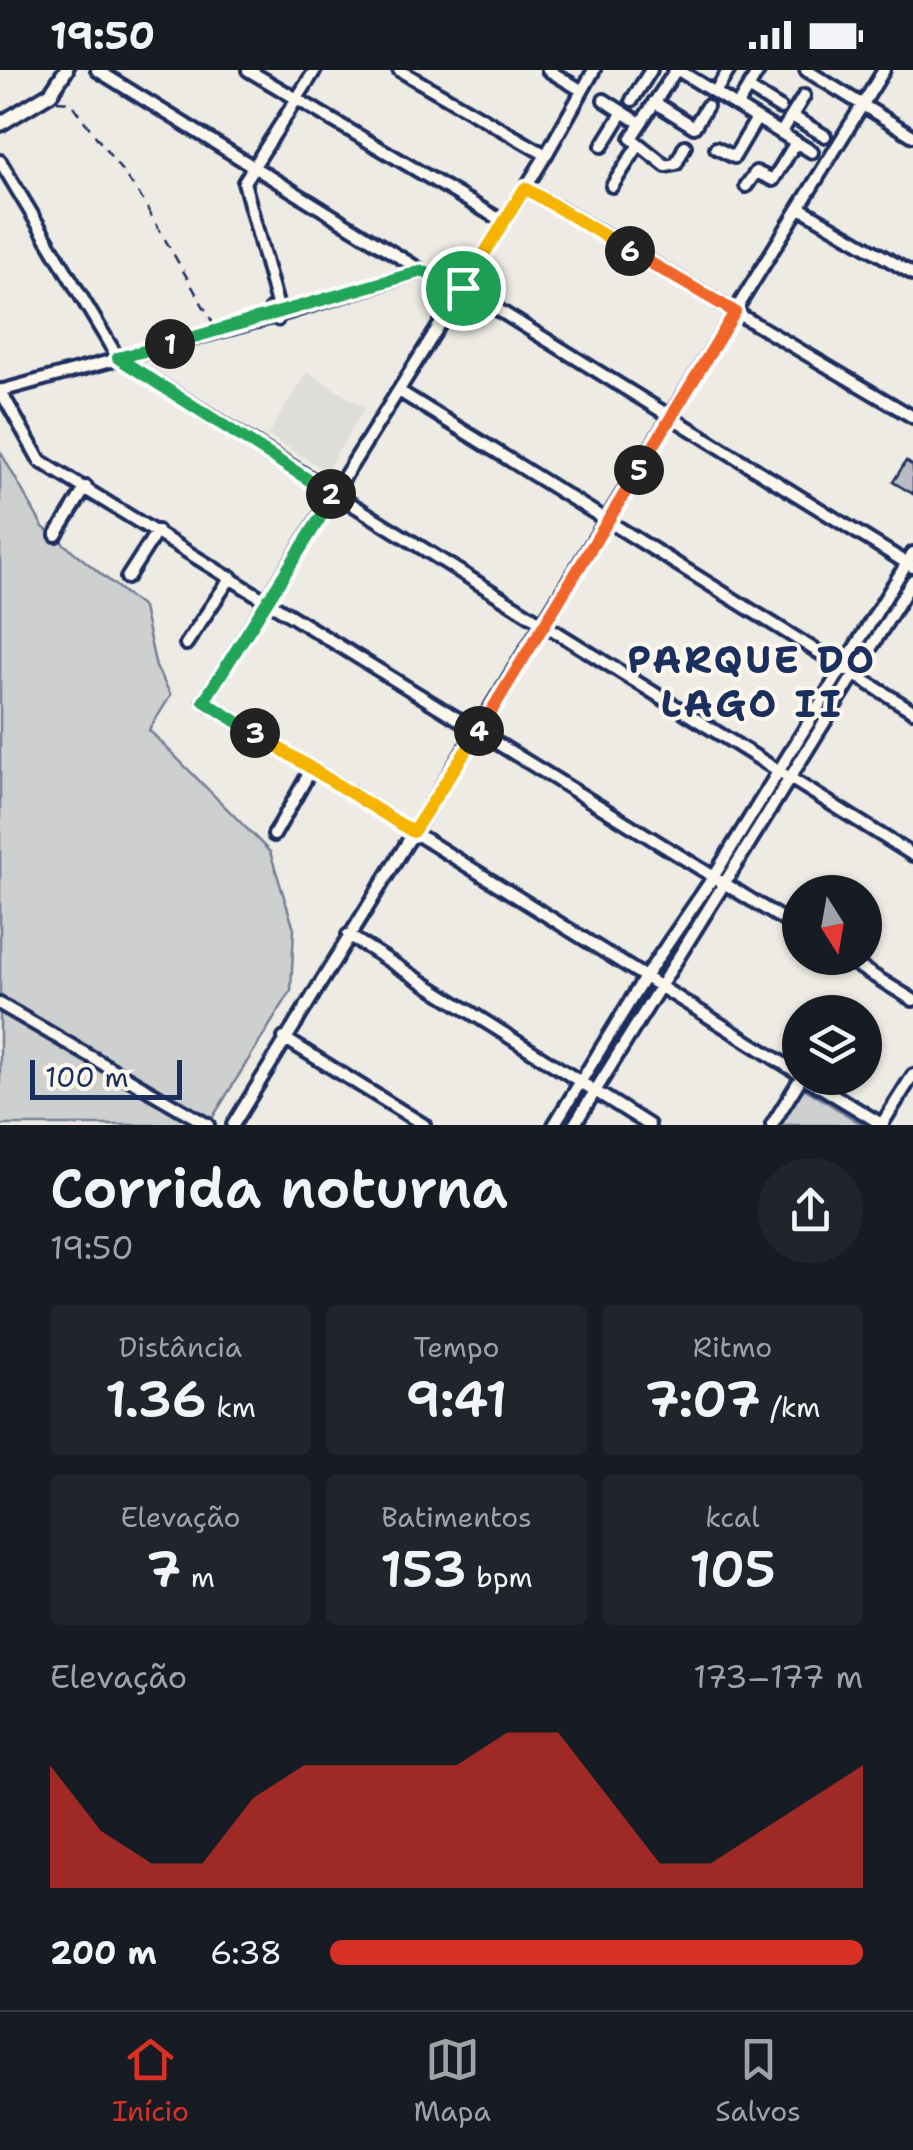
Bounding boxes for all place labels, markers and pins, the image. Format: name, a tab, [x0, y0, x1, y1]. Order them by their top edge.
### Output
pin: 6	[605, 226, 655, 276]
pin	[421, 246, 506, 331]
pin: 1	[145, 319, 195, 369]
pin: 5	[614, 445, 664, 495]
pin: 2	[306, 469, 356, 519]
pin: 4	[454, 706, 504, 756]
pin: 3	[230, 708, 280, 758]

